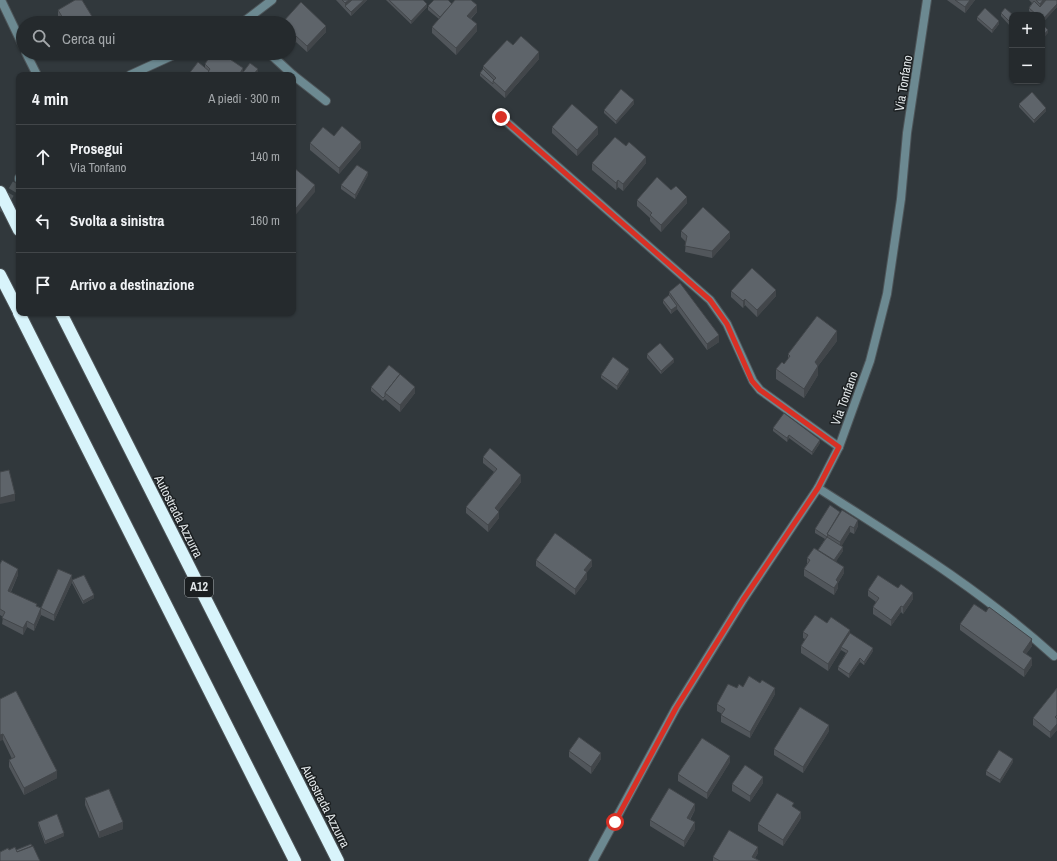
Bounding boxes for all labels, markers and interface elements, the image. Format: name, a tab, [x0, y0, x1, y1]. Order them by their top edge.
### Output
map controls	[1009, 12, 1045, 84]
button: +	[1009, 12, 1045, 48]
search box	[16, 16, 296, 60]
icon: search	[30, 27, 52, 49]
text: Cerca qui	[62, 28, 115, 49]
button: −	[1009, 48, 1045, 84]
street label: Via Tonfano	[891, 54, 916, 112]
text: 4 min	[32, 87, 68, 110]
text: A piedi · 300 m	[208, 90, 280, 107]
route end	[492, 108, 510, 126]
text: Prosegui	[70, 138, 123, 159]
icon: ahead	[32, 146, 54, 168]
text: 140 m	[250, 148, 280, 165]
text: Via Tonfano	[70, 159, 127, 176]
icon: left	[32, 210, 54, 232]
text: Svolta a sinistra	[70, 210, 164, 231]
text: 160 m	[250, 212, 280, 229]
icon: arrive	[32, 274, 54, 296]
text: Arrivo a destinazione	[70, 274, 194, 295]
street label: Via Tonfano	[827, 369, 862, 428]
street label: Autostrada Azzurra	[150, 471, 207, 561]
road number: A12	[185, 577, 213, 597]
street label: Autostrada Azzurra	[297, 761, 354, 851]
route start	[606, 813, 624, 831]

